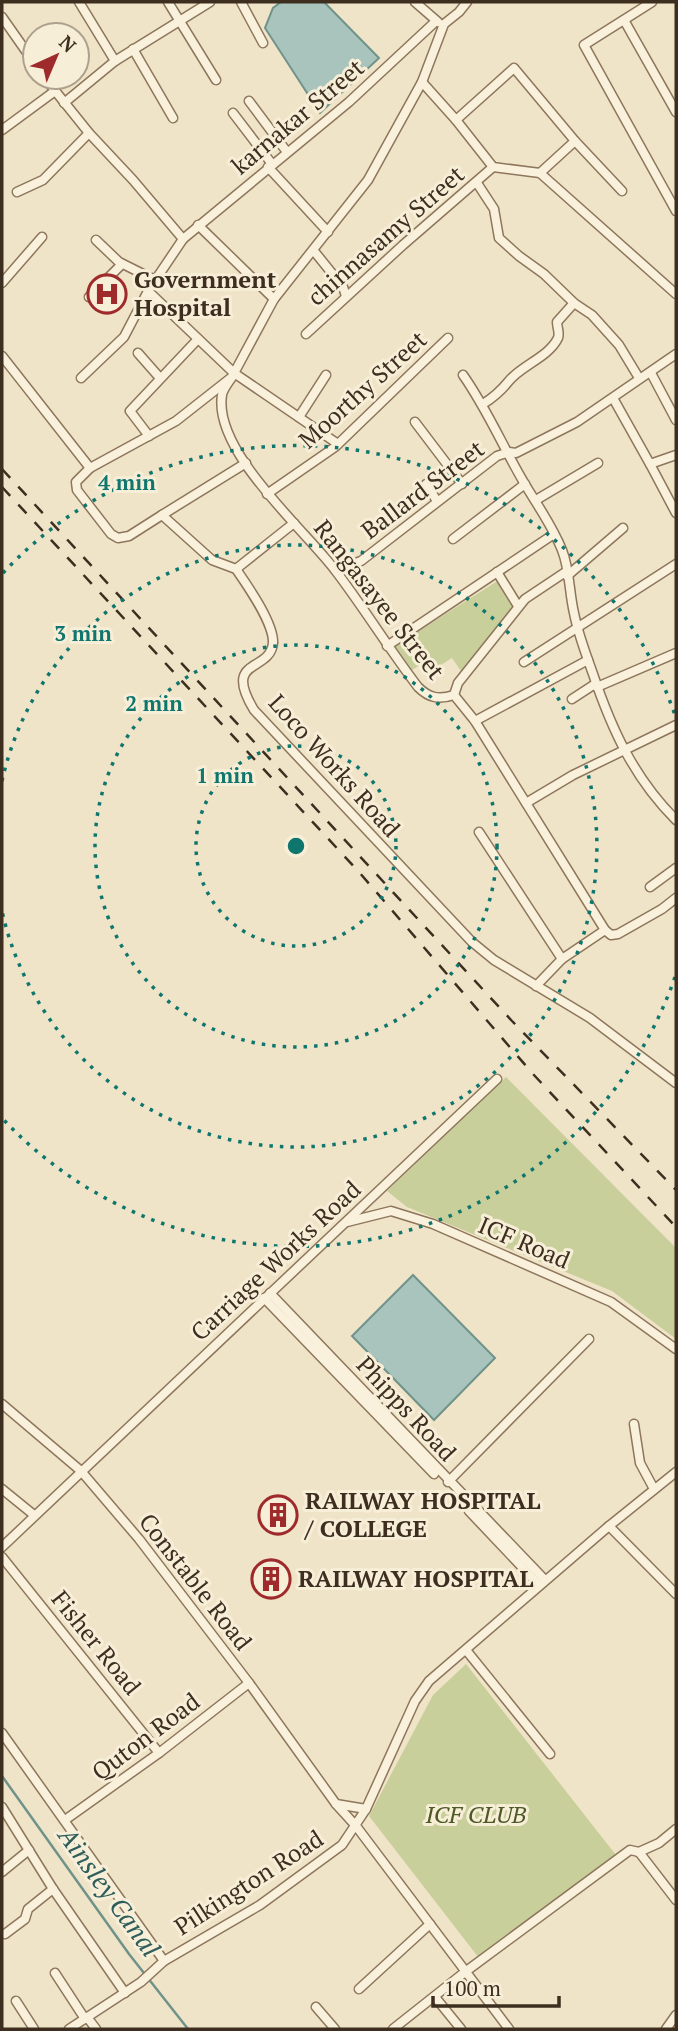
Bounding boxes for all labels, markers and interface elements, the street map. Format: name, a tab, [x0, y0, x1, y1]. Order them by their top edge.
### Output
north arrow	[21, 21, 91, 91]
text: N	[54, 29, 82, 58]
street label: karnakar Street	[224, 51, 370, 181]
street label: chinnasamy Street	[300, 158, 471, 312]
place label: Government Hospital	[134, 263, 277, 323]
hospital icon: Government Hospital	[86, 273, 128, 315]
street label: Moorthy Street	[292, 323, 433, 455]
street label: Ballard Street	[355, 432, 490, 546]
text: 4 min	[98, 468, 156, 496]
street label: Rangasayee Street	[307, 513, 452, 686]
text: 3 min	[54, 619, 112, 647]
street label: Loco Works Road	[262, 687, 407, 844]
text: 2 min	[125, 689, 183, 717]
text: 1 min	[196, 761, 254, 789]
centre of rings	[284, 834, 308, 858]
street label: Carriage Works Road	[183, 1173, 367, 1347]
street label: ICF Road	[474, 1209, 575, 1276]
street label: Phipps Road	[350, 1349, 464, 1468]
place label: RAILWAY HOSPITAL / COLLEGE	[303, 1484, 540, 1544]
building icon: RAILWAY HOSPITAL / COLLEGE	[257, 1494, 299, 1536]
street label: Constable Road	[132, 1506, 259, 1656]
building icon: RAILWAY HOSPITAL	[250, 1558, 292, 1600]
place label: RAILWAY HOSPITAL	[298, 1562, 533, 1594]
street label: Fisher Road	[45, 1584, 149, 1701]
street label: Quton Road	[85, 1685, 206, 1787]
park label: ICF CLUB	[425, 1798, 527, 1830]
water label: Ainsley Canal	[50, 1818, 169, 1964]
street label: Pilkington Road	[168, 1822, 329, 1942]
scale bar	[433, 1965, 559, 2009]
text: 100 m	[444, 1974, 501, 2002]

